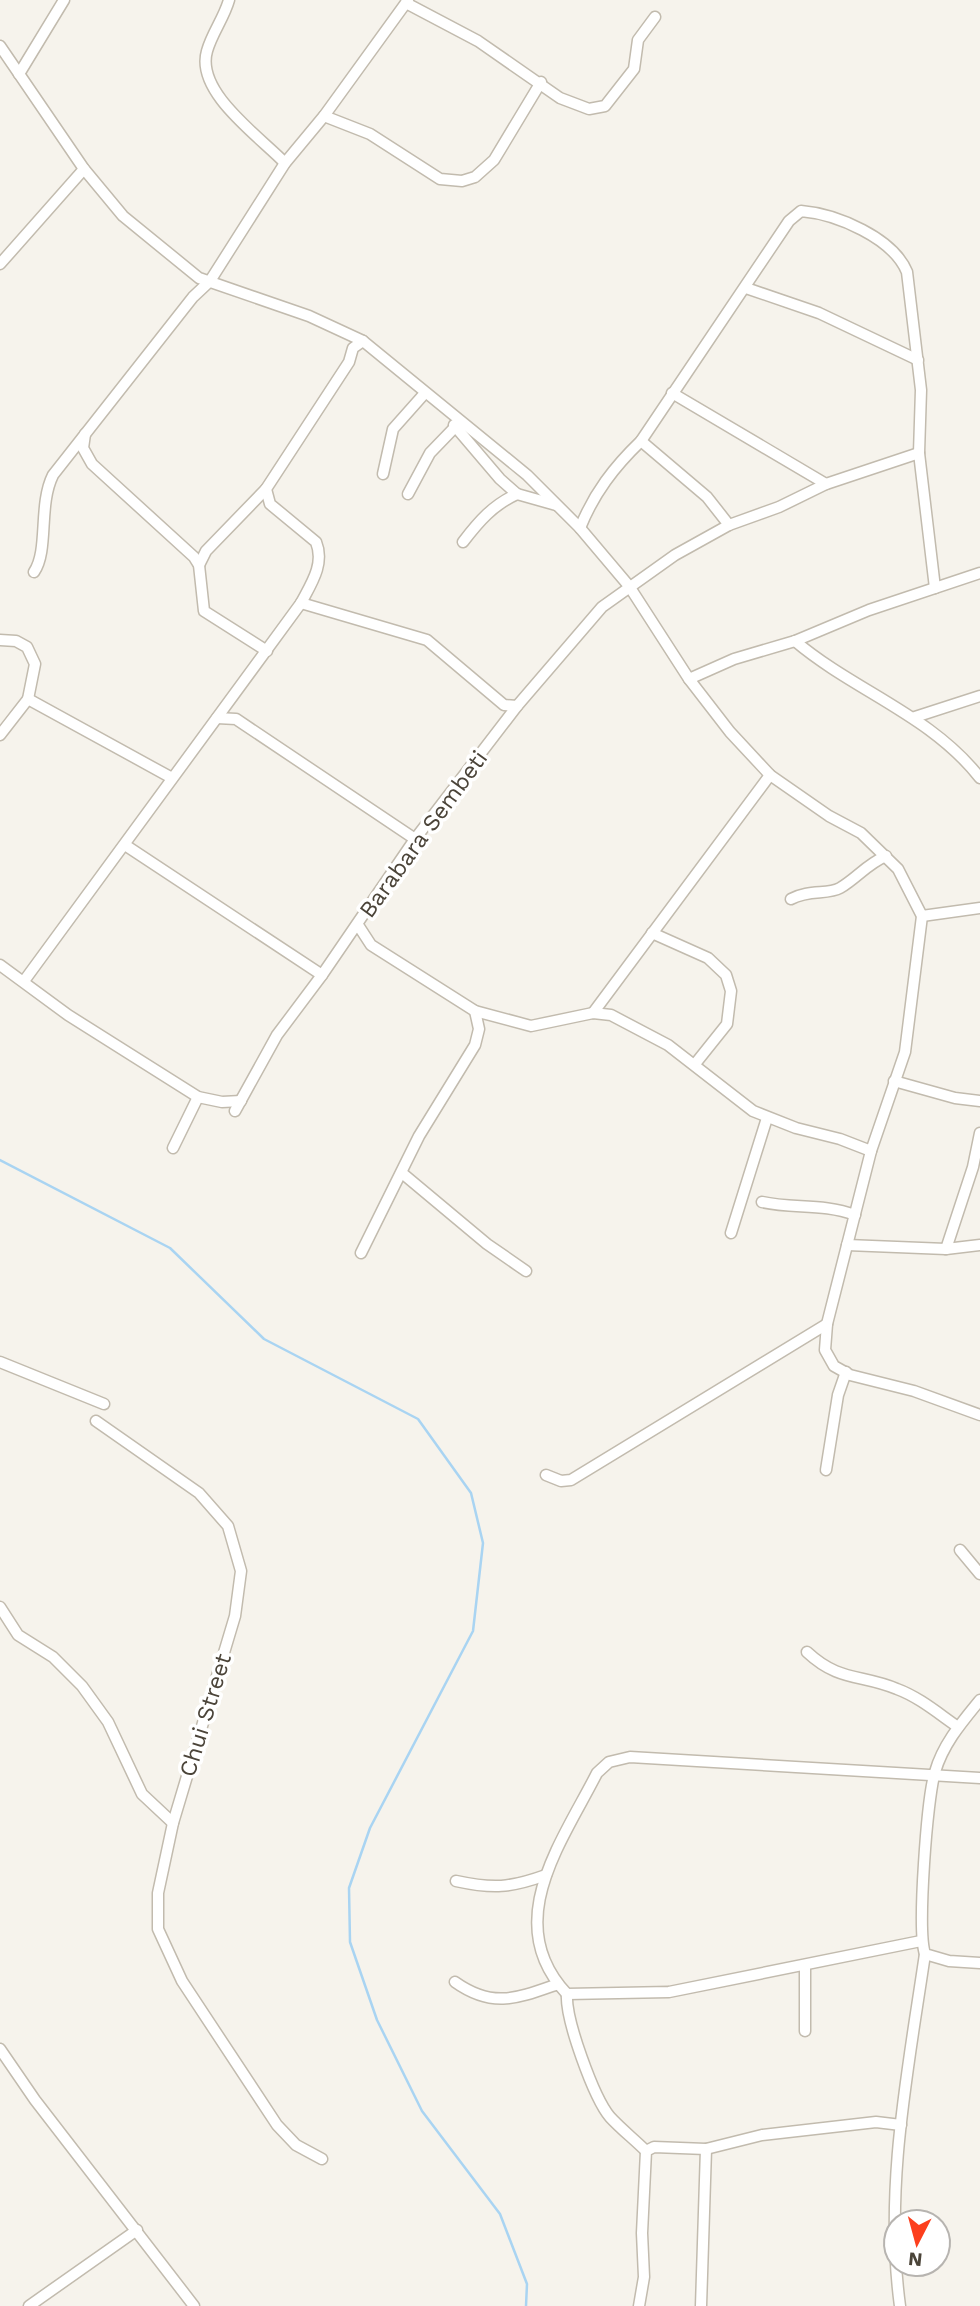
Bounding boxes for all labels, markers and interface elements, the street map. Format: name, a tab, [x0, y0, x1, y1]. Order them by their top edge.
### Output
street label: Barabara Sembeti	[354, 745, 493, 923]
street label: Chui Street	[174, 1650, 237, 1780]
north arrow	[882, 2208, 952, 2278]
text: N	[907, 2247, 923, 2272]

